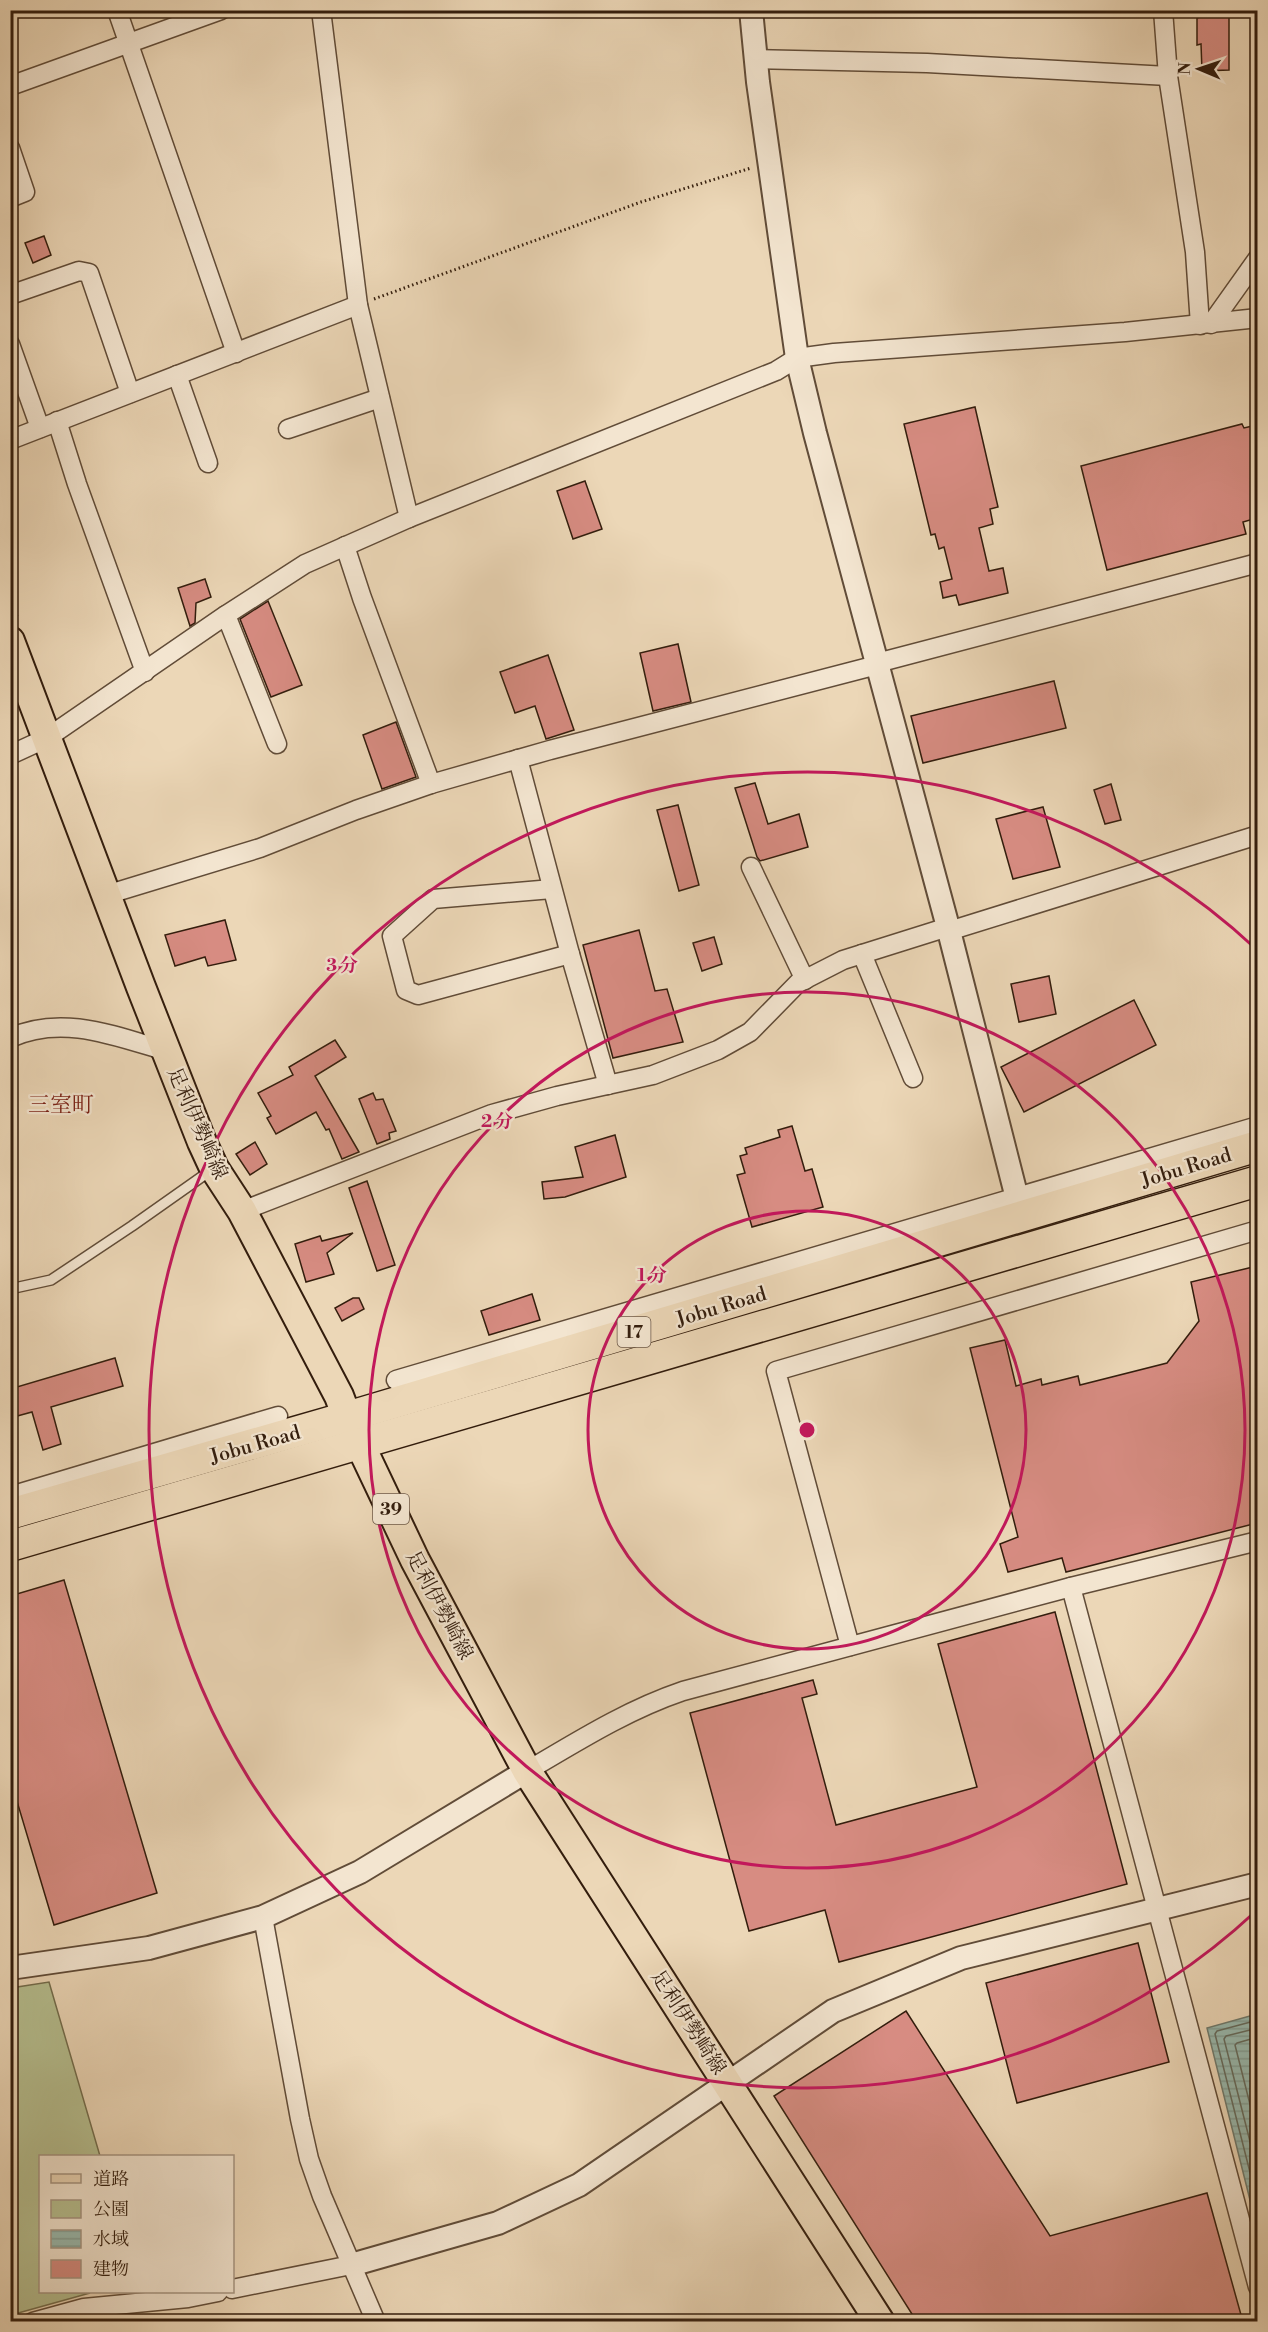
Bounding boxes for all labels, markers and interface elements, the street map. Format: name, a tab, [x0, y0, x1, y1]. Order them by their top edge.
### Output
north arrow	[1169, 39, 1229, 99]
text: N	[1175, 61, 1195, 75]
text: 3 分	[326, 954, 358, 977]
street label: 足利伊勢崎線	[161, 1064, 232, 1184]
district label: 三室町	[28, 1092, 94, 1119]
text: 2 分	[481, 1110, 513, 1133]
street label: Jobu Road	[1137, 1143, 1235, 1194]
text: 1 分	[637, 1264, 667, 1287]
street label: Jobu Road	[672, 1282, 770, 1333]
road number: 17	[618, 1317, 650, 1347]
street label: Jobu Road	[206, 1420, 304, 1471]
centre of rings	[797, 1420, 817, 1440]
road number: 39	[373, 1494, 409, 1524]
street label: 足利伊勢崎線	[399, 1547, 478, 1665]
street label: 足利伊勢崎線	[645, 1966, 731, 2080]
legend	[39, 2155, 234, 2293]
text: 道路	[93, 2168, 129, 2191]
text: 公園	[93, 2198, 129, 2221]
text: 水域	[93, 2228, 129, 2251]
text: 建物	[93, 2258, 129, 2281]

